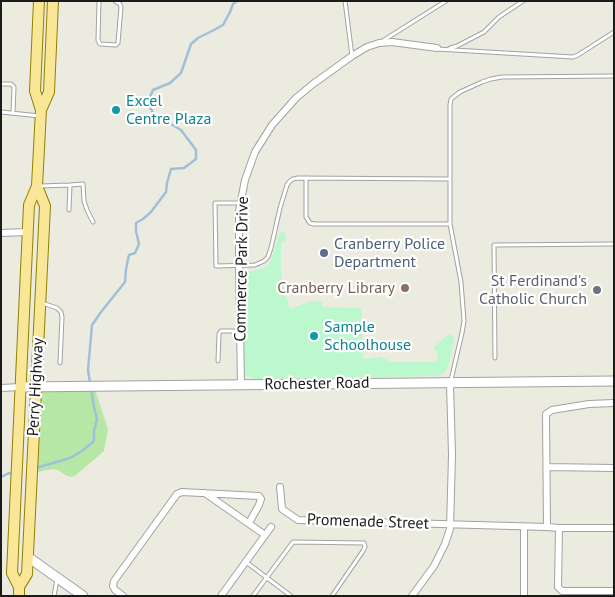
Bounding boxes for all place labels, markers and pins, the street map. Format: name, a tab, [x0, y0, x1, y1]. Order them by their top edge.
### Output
place label: Excel Centre Plaza	[126, 91, 211, 129]
marker: Excel Centre Plaza	[110, 104, 122, 116]
place label: Cranberry Police Department	[334, 234, 445, 272]
marker: Cranberry Police Department	[318, 247, 330, 259]
place label: St Ferdinand's Catholic Church	[479, 271, 587, 309]
place label: Cranberry Library	[277, 278, 395, 298]
marker: Cranberry Library	[399, 282, 411, 294]
marker: St Ferdinand's Catholic Church	[591, 284, 603, 296]
place label: Sample Schoolhouse	[324, 317, 411, 355]
marker: Sample Schoolhouse	[308, 330, 320, 342]

